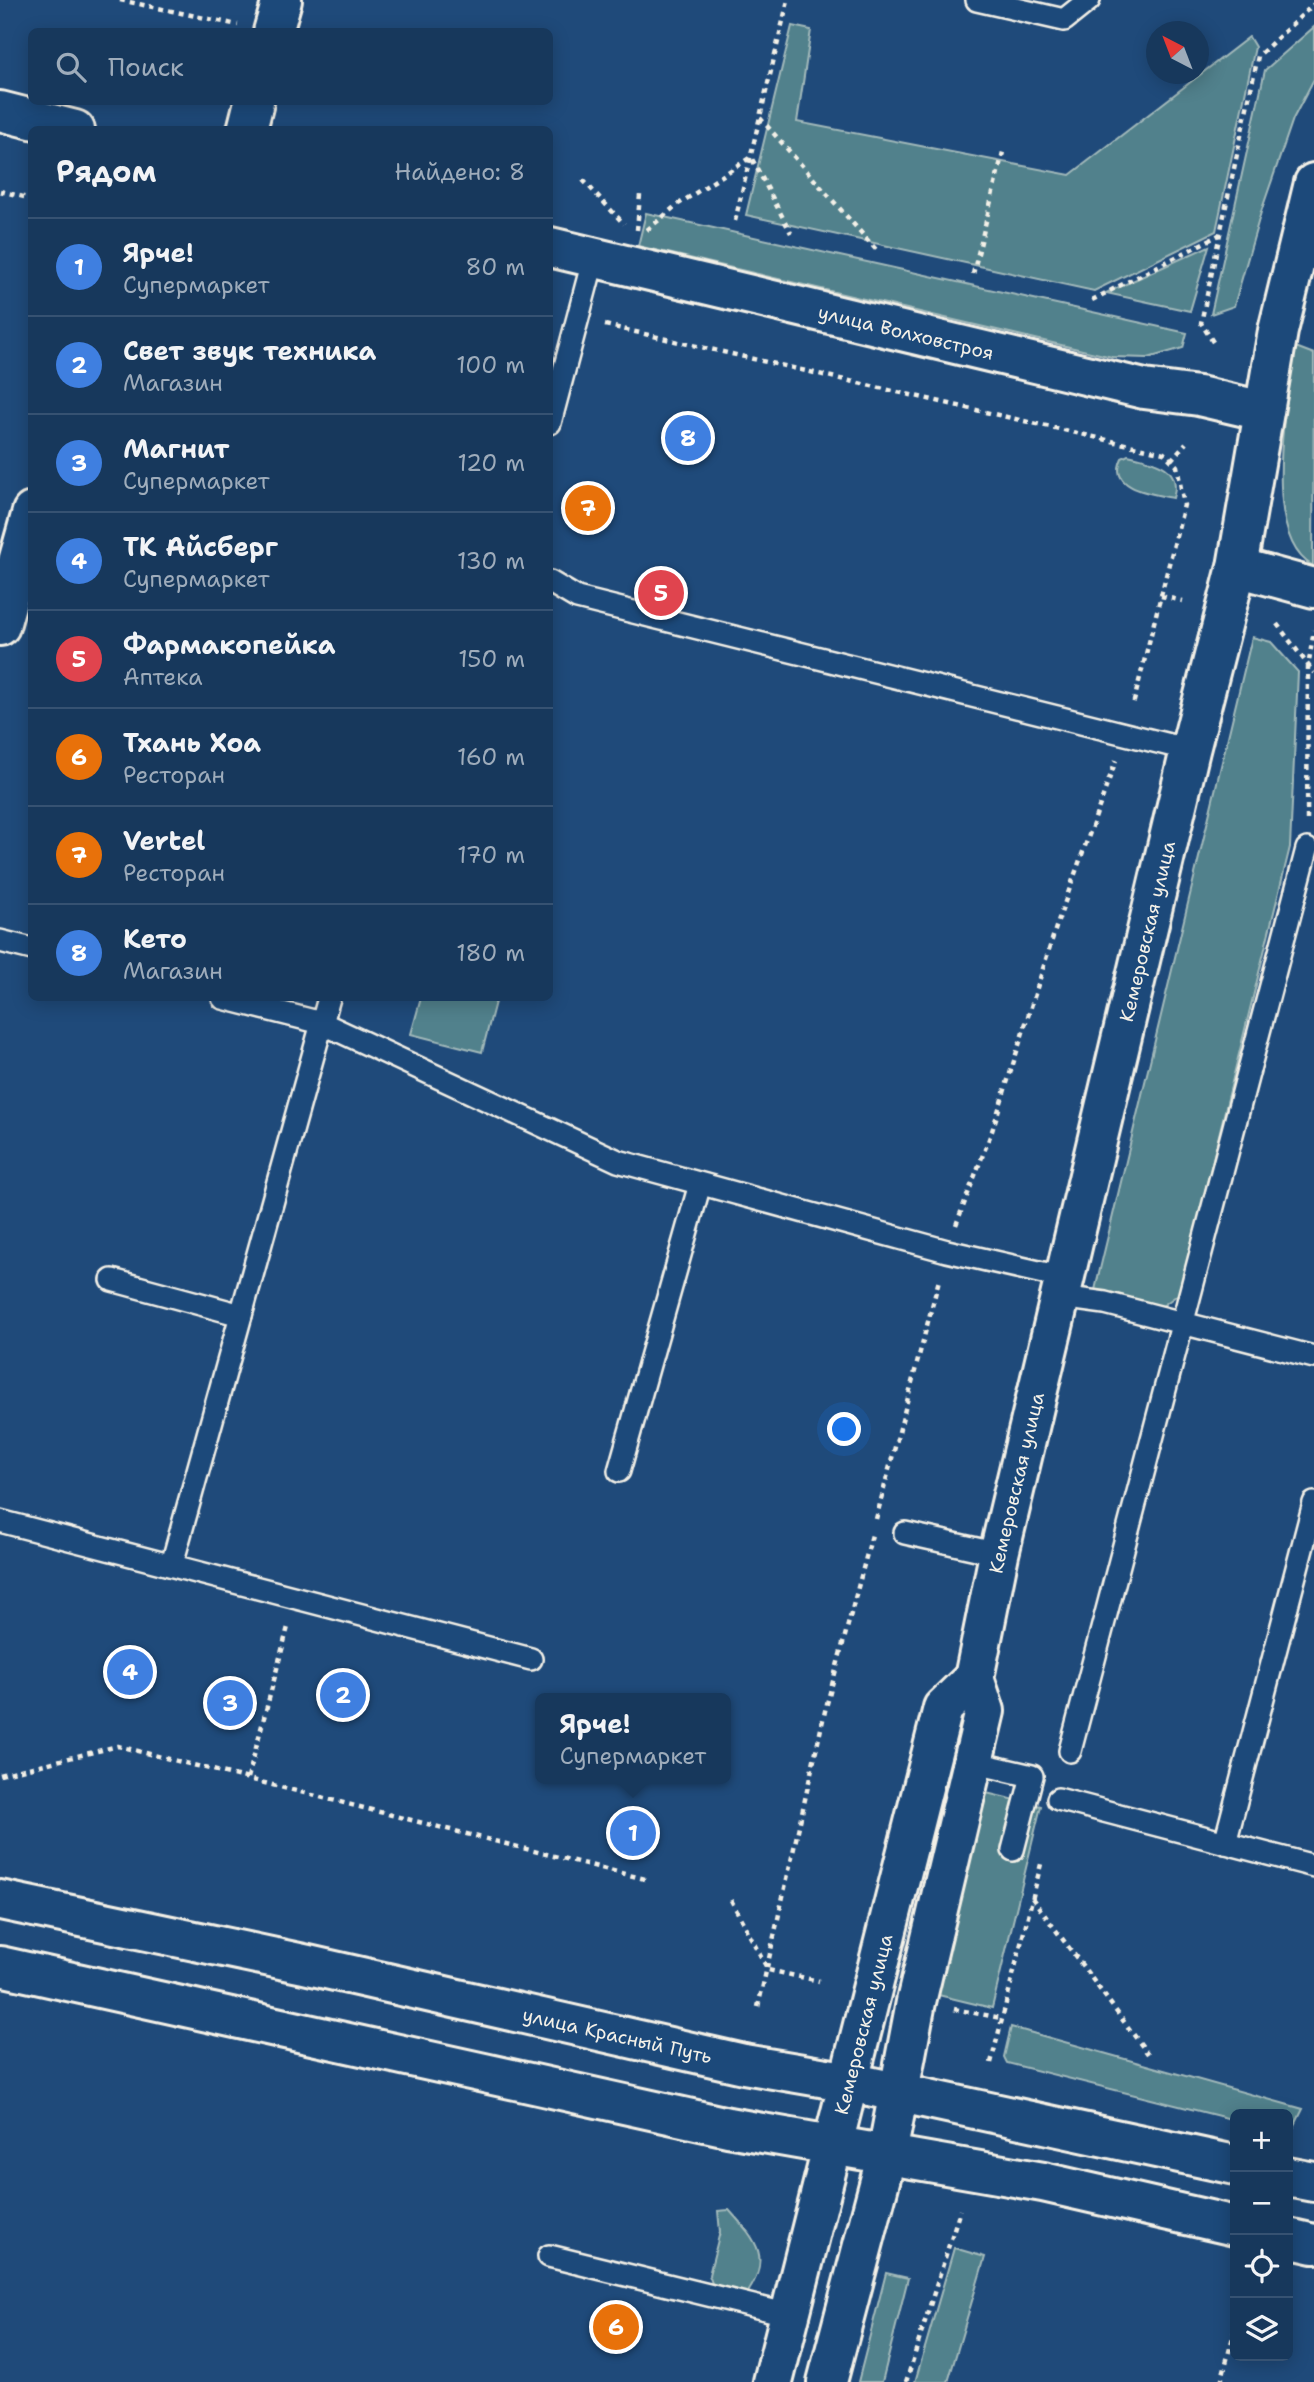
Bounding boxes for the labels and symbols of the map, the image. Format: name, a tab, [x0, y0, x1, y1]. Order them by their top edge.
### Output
north arrow	[1146, 21, 1209, 84]
street label: улица Волховстроя	[816, 299, 996, 365]
pin: 8	[665, 412, 711, 464]
pin: 7	[565, 482, 611, 534]
pin: 5	[638, 567, 684, 619]
street label: Кемеровская улица	[1113, 838, 1181, 1024]
street label: Кемеровская улица	[983, 1390, 1050, 1576]
your location	[827, 1412, 861, 1446]
pin: 4	[107, 1646, 153, 1698]
pin: 2	[320, 1669, 366, 1721]
pin: 3	[207, 1677, 253, 1729]
pin: 1	[610, 1807, 656, 1859]
street label: Кемеровская улица	[828, 1931, 898, 2117]
street label: улица Красный Путь	[520, 2002, 714, 2069]
pin: 6	[593, 2301, 639, 2353]

